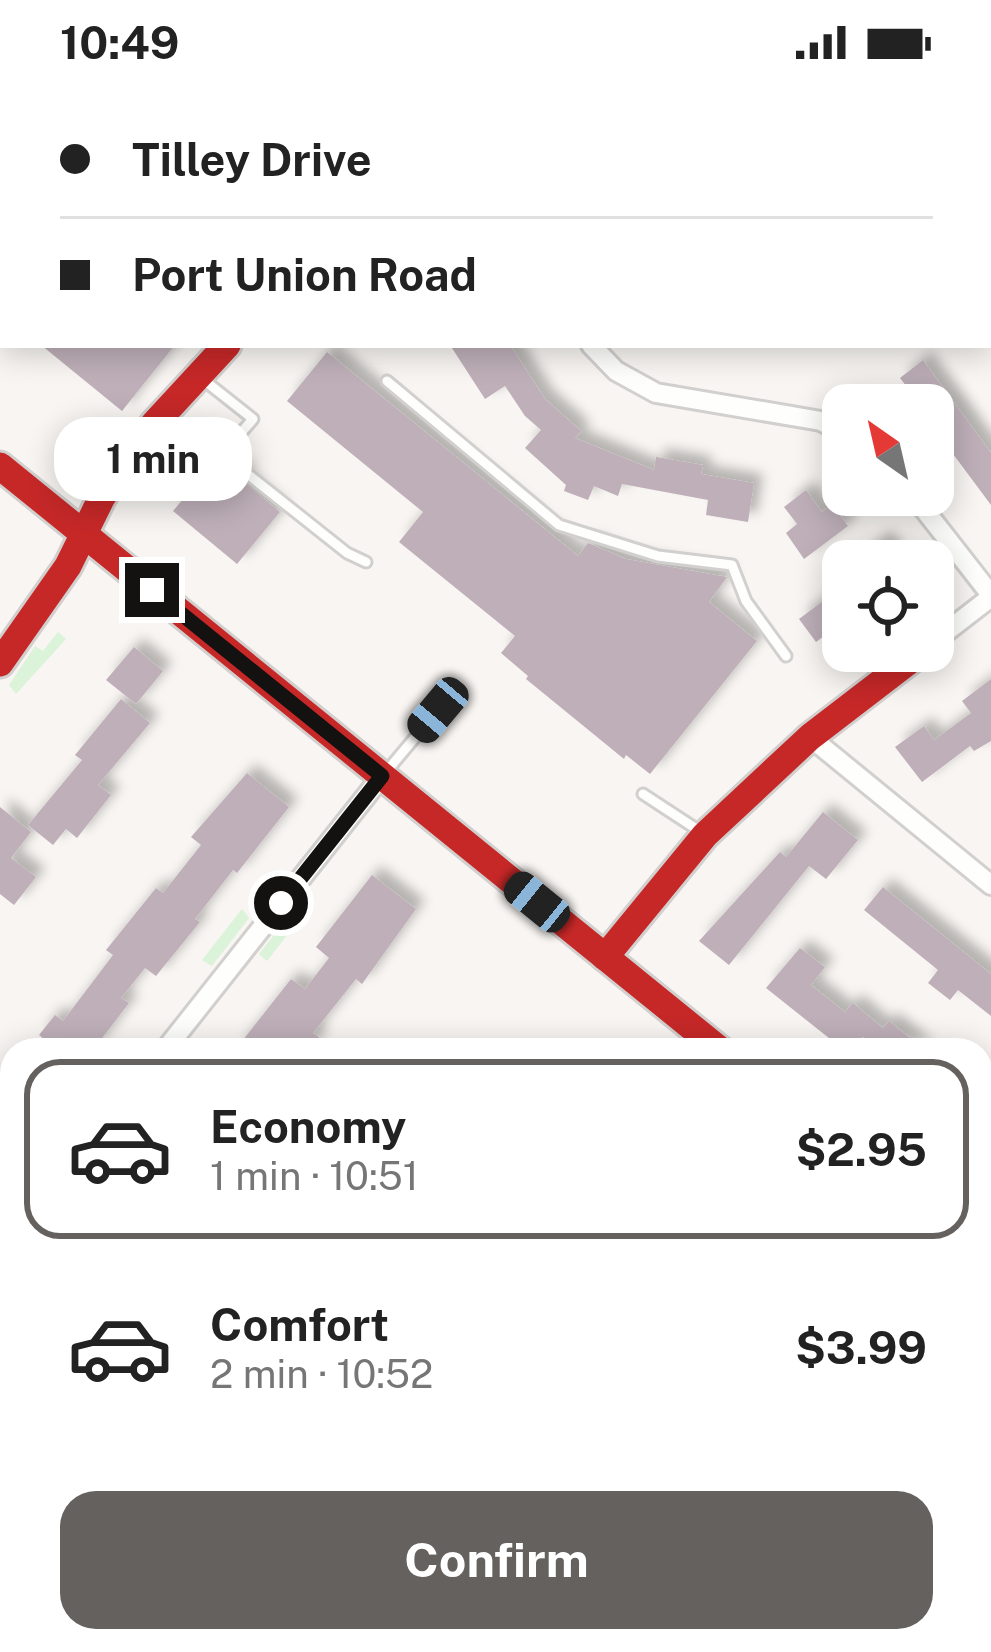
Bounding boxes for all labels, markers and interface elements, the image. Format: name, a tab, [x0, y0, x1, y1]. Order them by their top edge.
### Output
text: 10:49	[60, 16, 179, 69]
text: Tilley Drive	[132, 133, 372, 186]
text: Port Union Road	[132, 248, 477, 301]
north arrow	[822, 384, 954, 516]
map controls	[822, 384, 954, 672]
callout: 1 min	[53, 416, 251, 500]
text: 1 min	[106, 436, 200, 482]
button: locate	[822, 540, 954, 672]
route end	[125, 563, 179, 617]
car	[401, 671, 475, 749]
car	[498, 865, 576, 939]
route start	[254, 876, 308, 930]
icon: car	[66, 1095, 174, 1203]
text: Economy	[210, 1100, 406, 1153]
text: $2.95	[796, 1123, 927, 1176]
text: 1 min · 10:51	[210, 1153, 419, 1199]
icon: car	[66, 1293, 174, 1401]
text: Comfort	[210, 1298, 389, 1351]
text: $3.99	[795, 1321, 927, 1374]
text: 2 min · 10:52	[210, 1351, 433, 1397]
button: Confirm	[60, 1491, 933, 1629]

